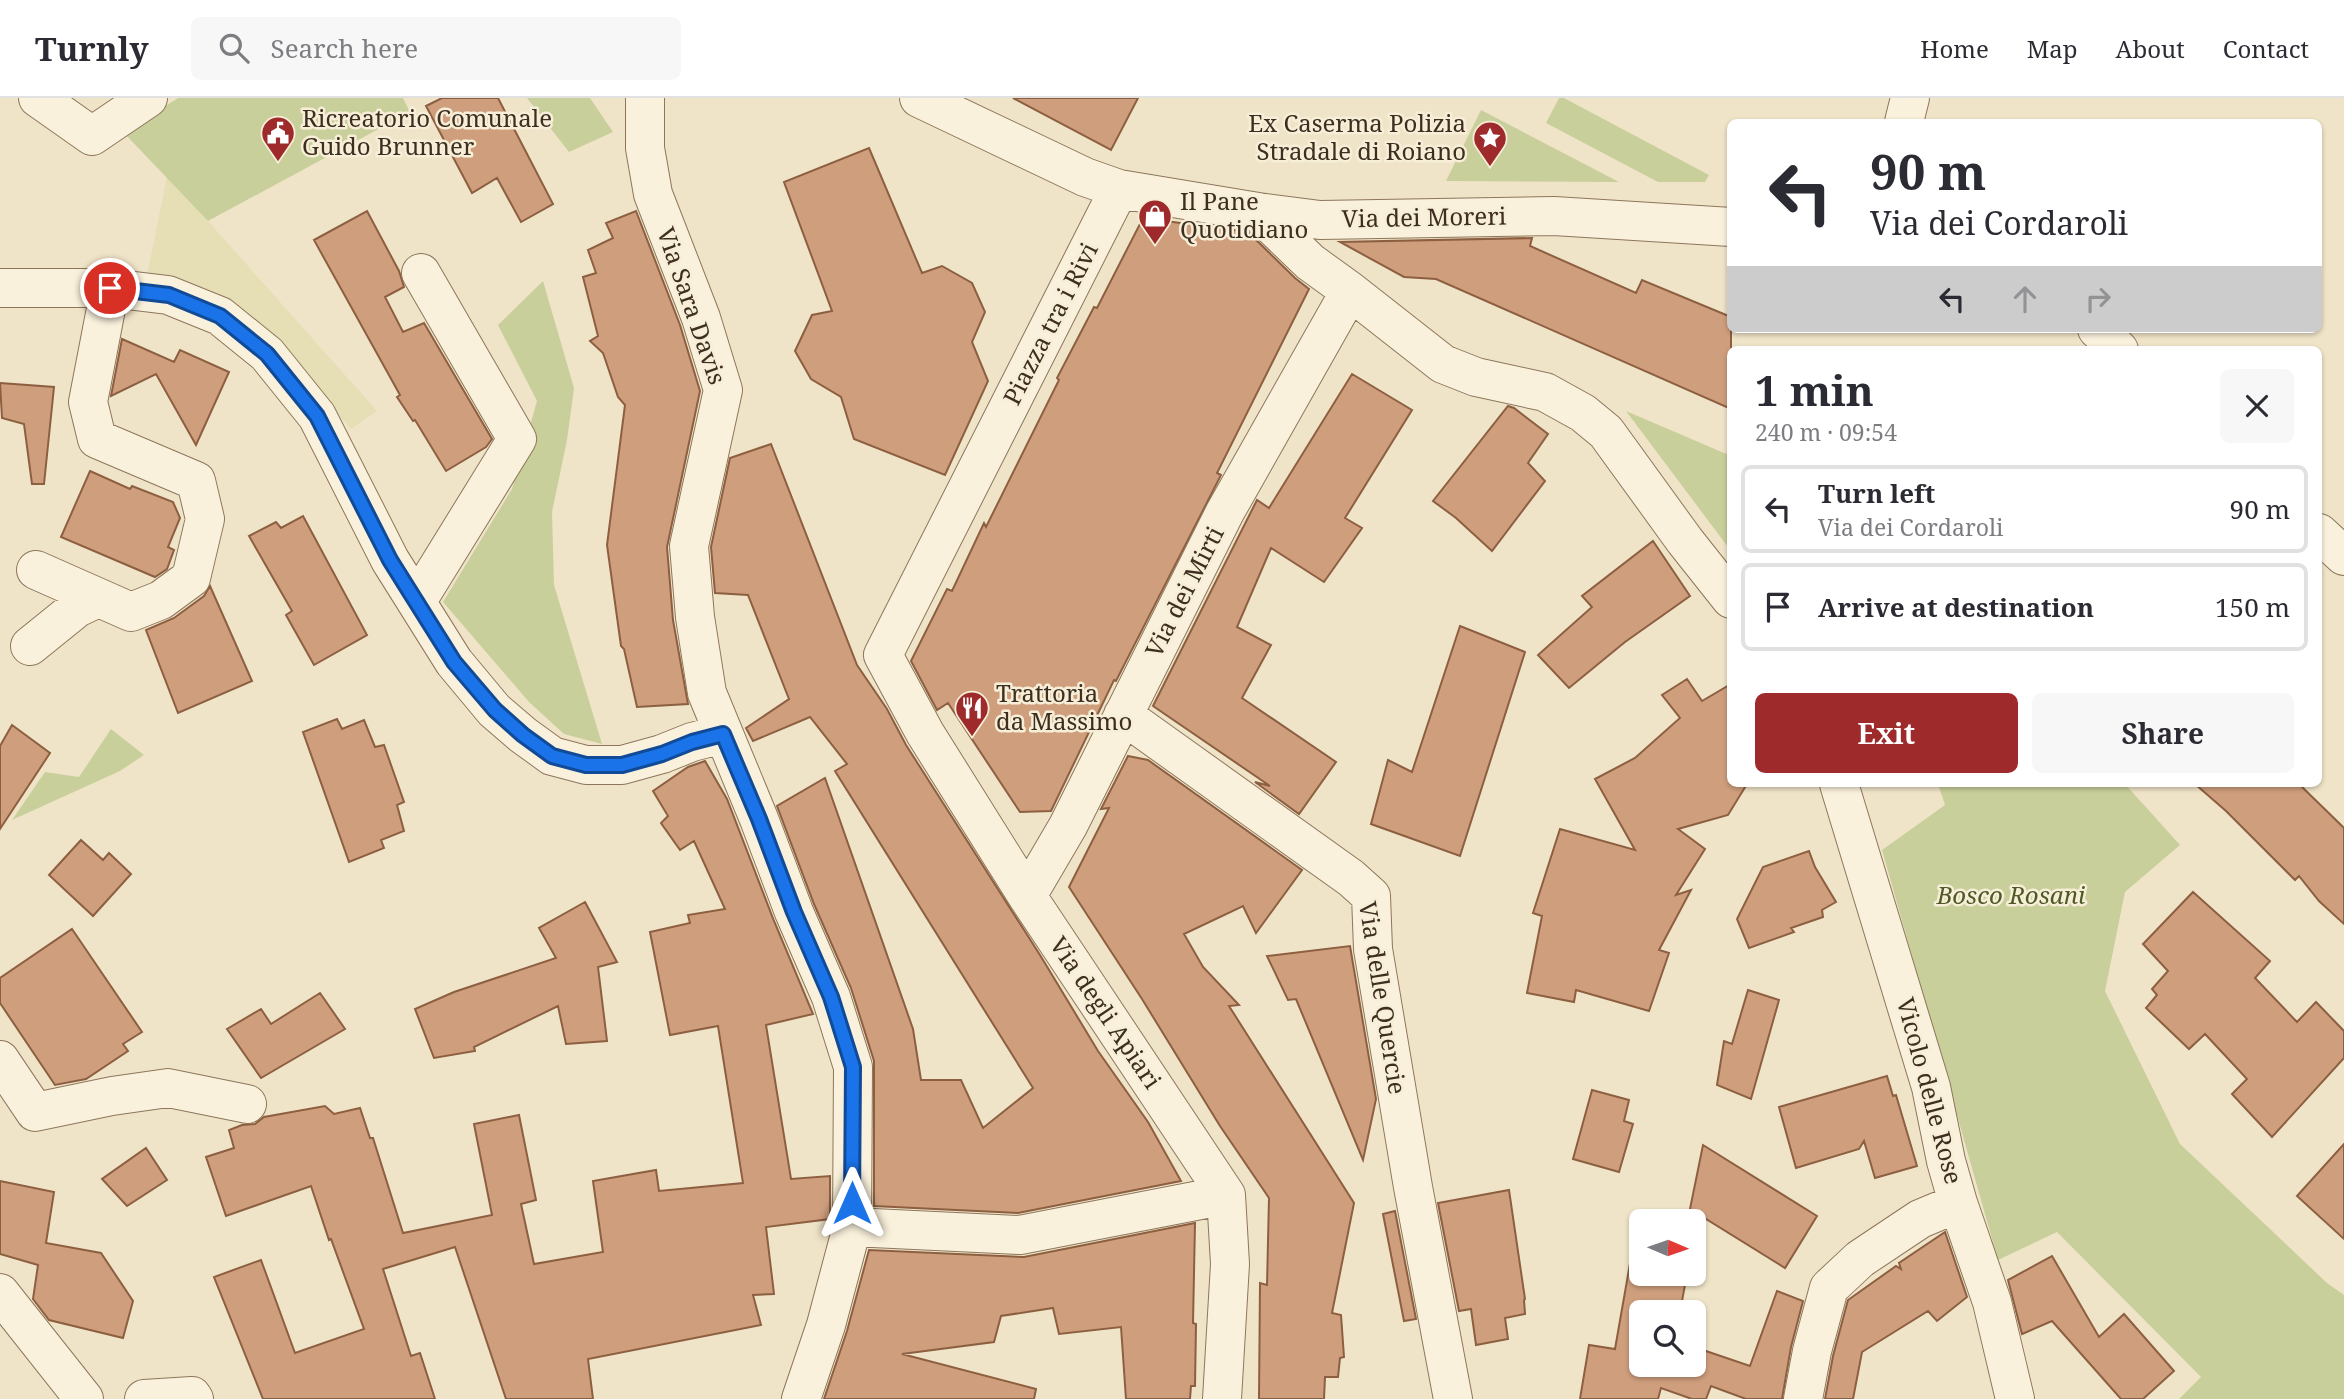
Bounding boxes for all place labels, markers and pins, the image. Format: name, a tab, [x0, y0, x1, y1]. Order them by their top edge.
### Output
place label: Ricreatorio Comunale Guido Brunner	[302, 101, 552, 162]
place label: Ex Caserma Polizia Stradale di Roiano	[1248, 106, 1466, 167]
public building icon: Ricreatorio Comunale Guido Brunner	[259, 114, 297, 163]
place icon: Ex Caserma Polizia Stradale di Roiano	[1471, 119, 1509, 168]
place label: Il Pane Quotidiano	[1180, 184, 1308, 245]
shop icon: Il Pane Quotidiano	[1136, 197, 1174, 246]
pin	[80, 258, 140, 318]
place label: Trattoria da Massimo	[996, 676, 1132, 737]
restaurant icon: Trattoria da Massimo	[953, 689, 991, 738]

